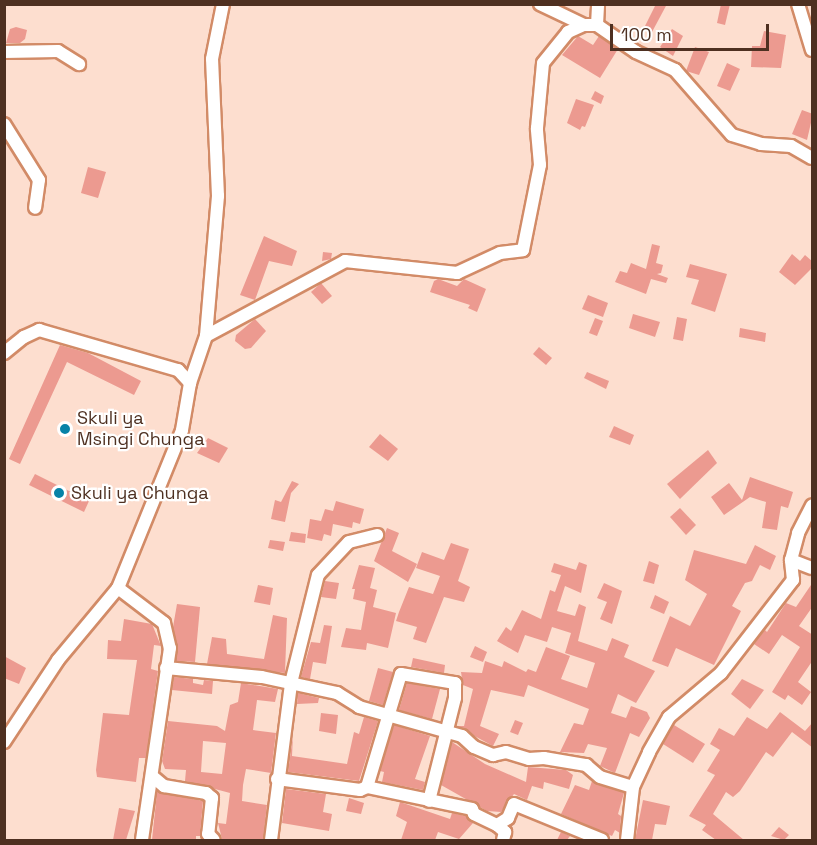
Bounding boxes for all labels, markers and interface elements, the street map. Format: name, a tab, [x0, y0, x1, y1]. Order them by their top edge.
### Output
scale bar	[613, 12, 772, 50]
text: 100 m	[621, 23, 672, 46]
place label: Skuli ya Msingi Chunga	[77, 408, 204, 450]
marker: Skuli ya Msingi Chunga	[58, 422, 72, 436]
place label: Skuli ya Chunga	[71, 482, 209, 504]
marker: Skuli ya Chunga	[52, 486, 66, 500]

